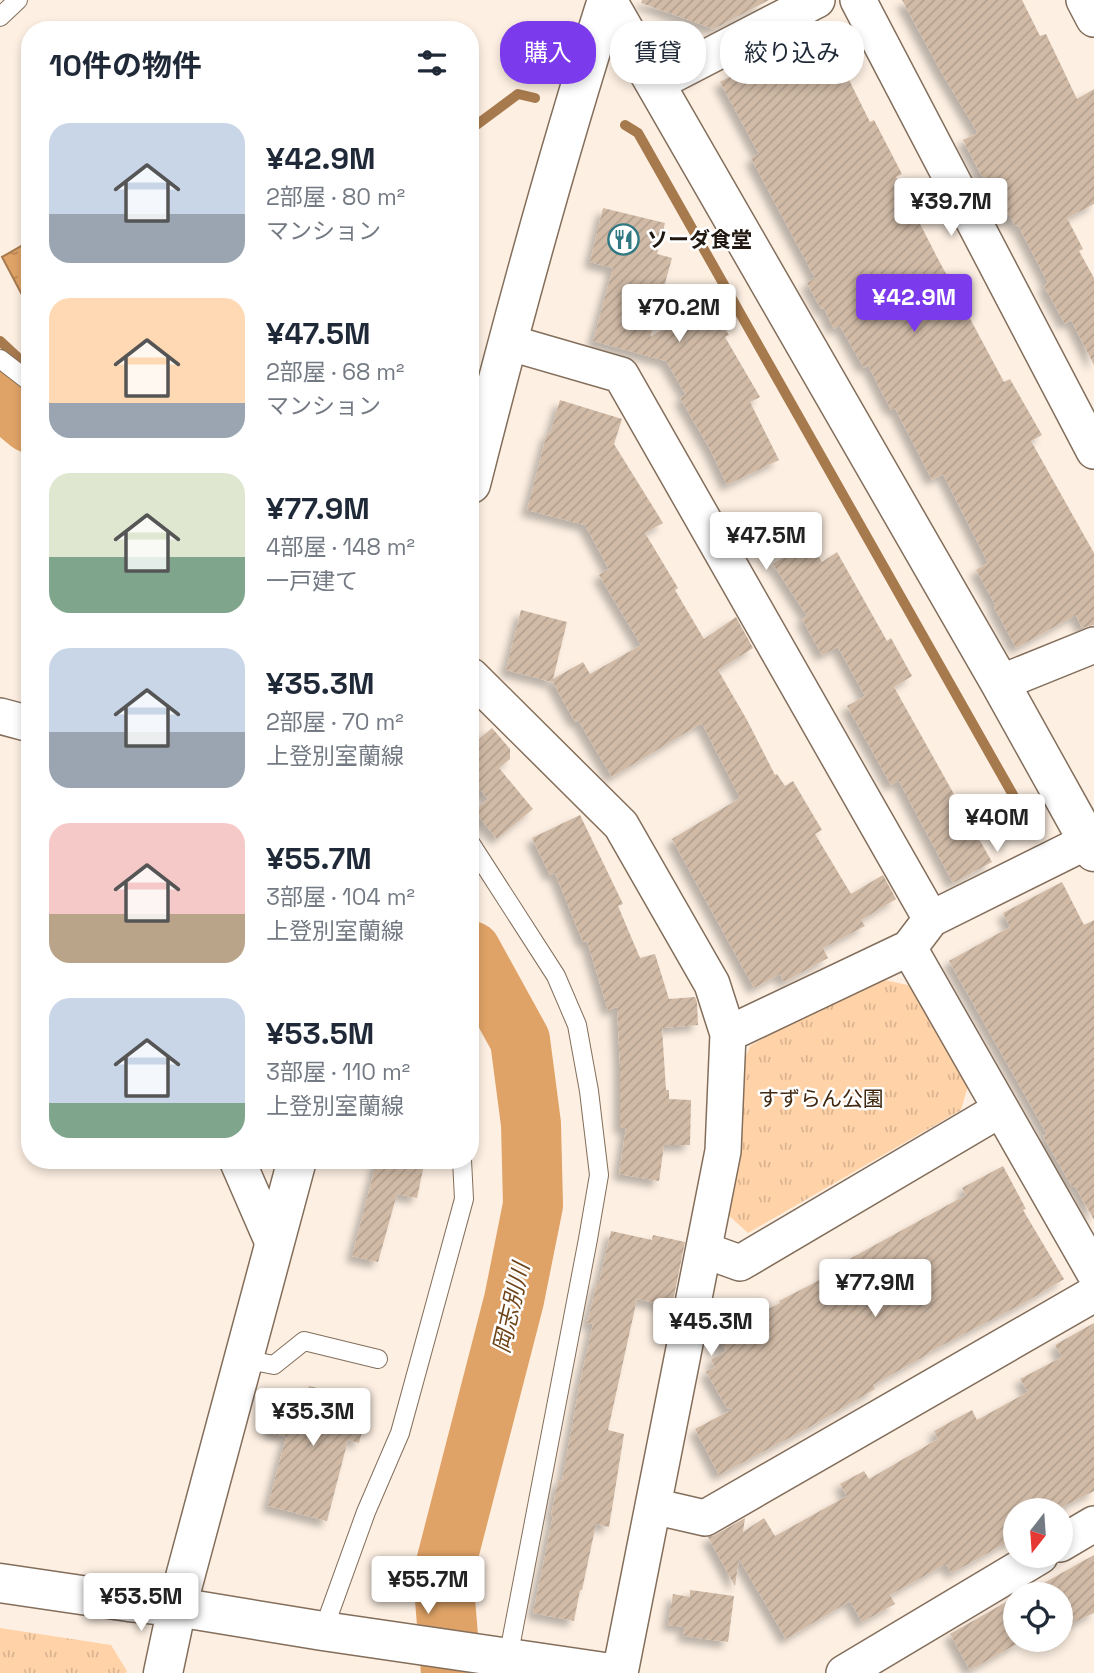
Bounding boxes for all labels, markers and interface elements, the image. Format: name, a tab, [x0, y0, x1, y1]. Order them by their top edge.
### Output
chip: 購入	[500, 21, 596, 84]
chip: 賃貸	[610, 21, 706, 84]
chip: 絞り込み	[720, 21, 864, 84]
icon: filters	[413, 44, 451, 82]
text: 10件の物件	[49, 46, 202, 85]
text: ¥42.9M	[266, 139, 375, 178]
icon: home	[105, 151, 189, 235]
pin: ¥39.7M	[894, 178, 1008, 238]
text: 2部屋 · 80 m²	[266, 182, 405, 212]
text: ¥39.7M	[910, 186, 992, 216]
text: マンション	[266, 216, 381, 246]
restaurant icon: ソーダ食堂	[607, 222, 641, 256]
place label: ソーダ食堂	[647, 226, 752, 253]
pin: ¥42.9M	[857, 274, 971, 334]
text: ¥42.9M	[872, 282, 956, 312]
pin: ¥70.2M	[622, 284, 736, 344]
text: ¥70.2M	[638, 292, 720, 322]
text: ¥47.5M	[266, 314, 370, 353]
icon: home	[105, 326, 189, 410]
text: 2部屋 · 68 m²	[266, 357, 405, 387]
text: マンション	[266, 391, 381, 421]
text: ¥77.9M	[266, 489, 370, 528]
icon: home	[105, 501, 189, 585]
pin: ¥47.5M	[709, 512, 823, 572]
text: ¥47.5M	[726, 520, 806, 550]
text: 4部屋 · 148 m²	[266, 532, 415, 562]
text: 一戸建て	[266, 566, 358, 596]
text: ¥35.3M	[266, 664, 374, 703]
icon: home	[105, 676, 189, 760]
text: 2部屋 · 70 m²	[266, 707, 404, 737]
text: 上登別室蘭線	[266, 741, 404, 771]
pin: ¥40M	[956, 794, 1038, 854]
text: ¥40M	[965, 802, 1029, 832]
text: ¥55.7M	[266, 839, 372, 878]
icon: home	[105, 851, 189, 935]
text: 3部屋 · 104 m²	[266, 882, 415, 912]
text: 上登別室蘭線	[266, 916, 404, 946]
text: ¥53.5M	[266, 1014, 374, 1053]
icon: home	[105, 1026, 189, 1110]
text: 3部屋 · 110 m²	[266, 1057, 410, 1087]
park label: すずらん公園	[758, 1085, 884, 1112]
text: 上登別室蘭線	[266, 1091, 404, 1121]
water label: 岡志別川	[486, 1257, 537, 1356]
pin: ¥77.9M	[818, 1260, 932, 1319]
text: ¥77.9M	[835, 1267, 915, 1297]
pin: ¥45.3M	[654, 1298, 768, 1358]
text: ¥45.3M	[669, 1306, 753, 1336]
pin: ¥35.3M	[256, 1388, 370, 1448]
text: ¥35.3M	[271, 1396, 355, 1426]
north arrow	[1003, 1498, 1073, 1568]
map controls	[1003, 1498, 1073, 1652]
pin: ¥55.7M	[371, 1556, 485, 1616]
text: ¥55.7M	[388, 1564, 468, 1594]
pin: ¥53.5M	[84, 1574, 198, 1633]
text: ¥53.5M	[100, 1581, 182, 1611]
button: locate	[1003, 1582, 1073, 1652]

